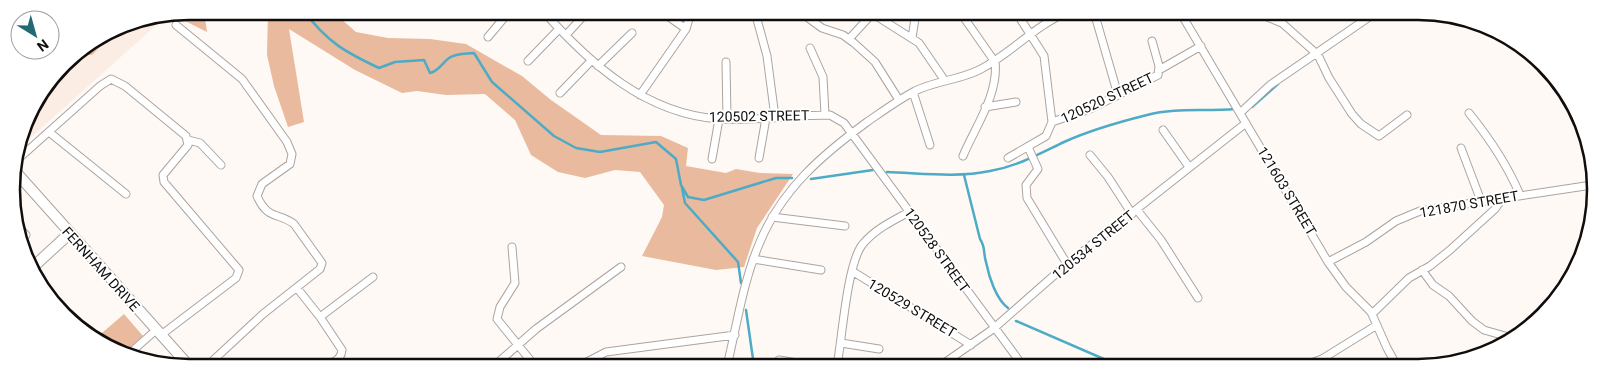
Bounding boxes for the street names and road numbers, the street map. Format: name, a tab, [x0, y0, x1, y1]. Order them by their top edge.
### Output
street label: 120520 STREET	[1058, 69, 1156, 126]
street label: 120502 STREET	[709, 107, 810, 125]
street label: 121603 STREET	[1254, 144, 1320, 239]
street label: 121870 STREET	[1418, 187, 1520, 221]
street label: 120528 STREET	[901, 205, 973, 296]
street label: 120534 STREET	[1049, 207, 1138, 283]
street label: FERNHAM DRIVE	[59, 224, 143, 314]
street label: 120529 STREET	[865, 275, 960, 341]

